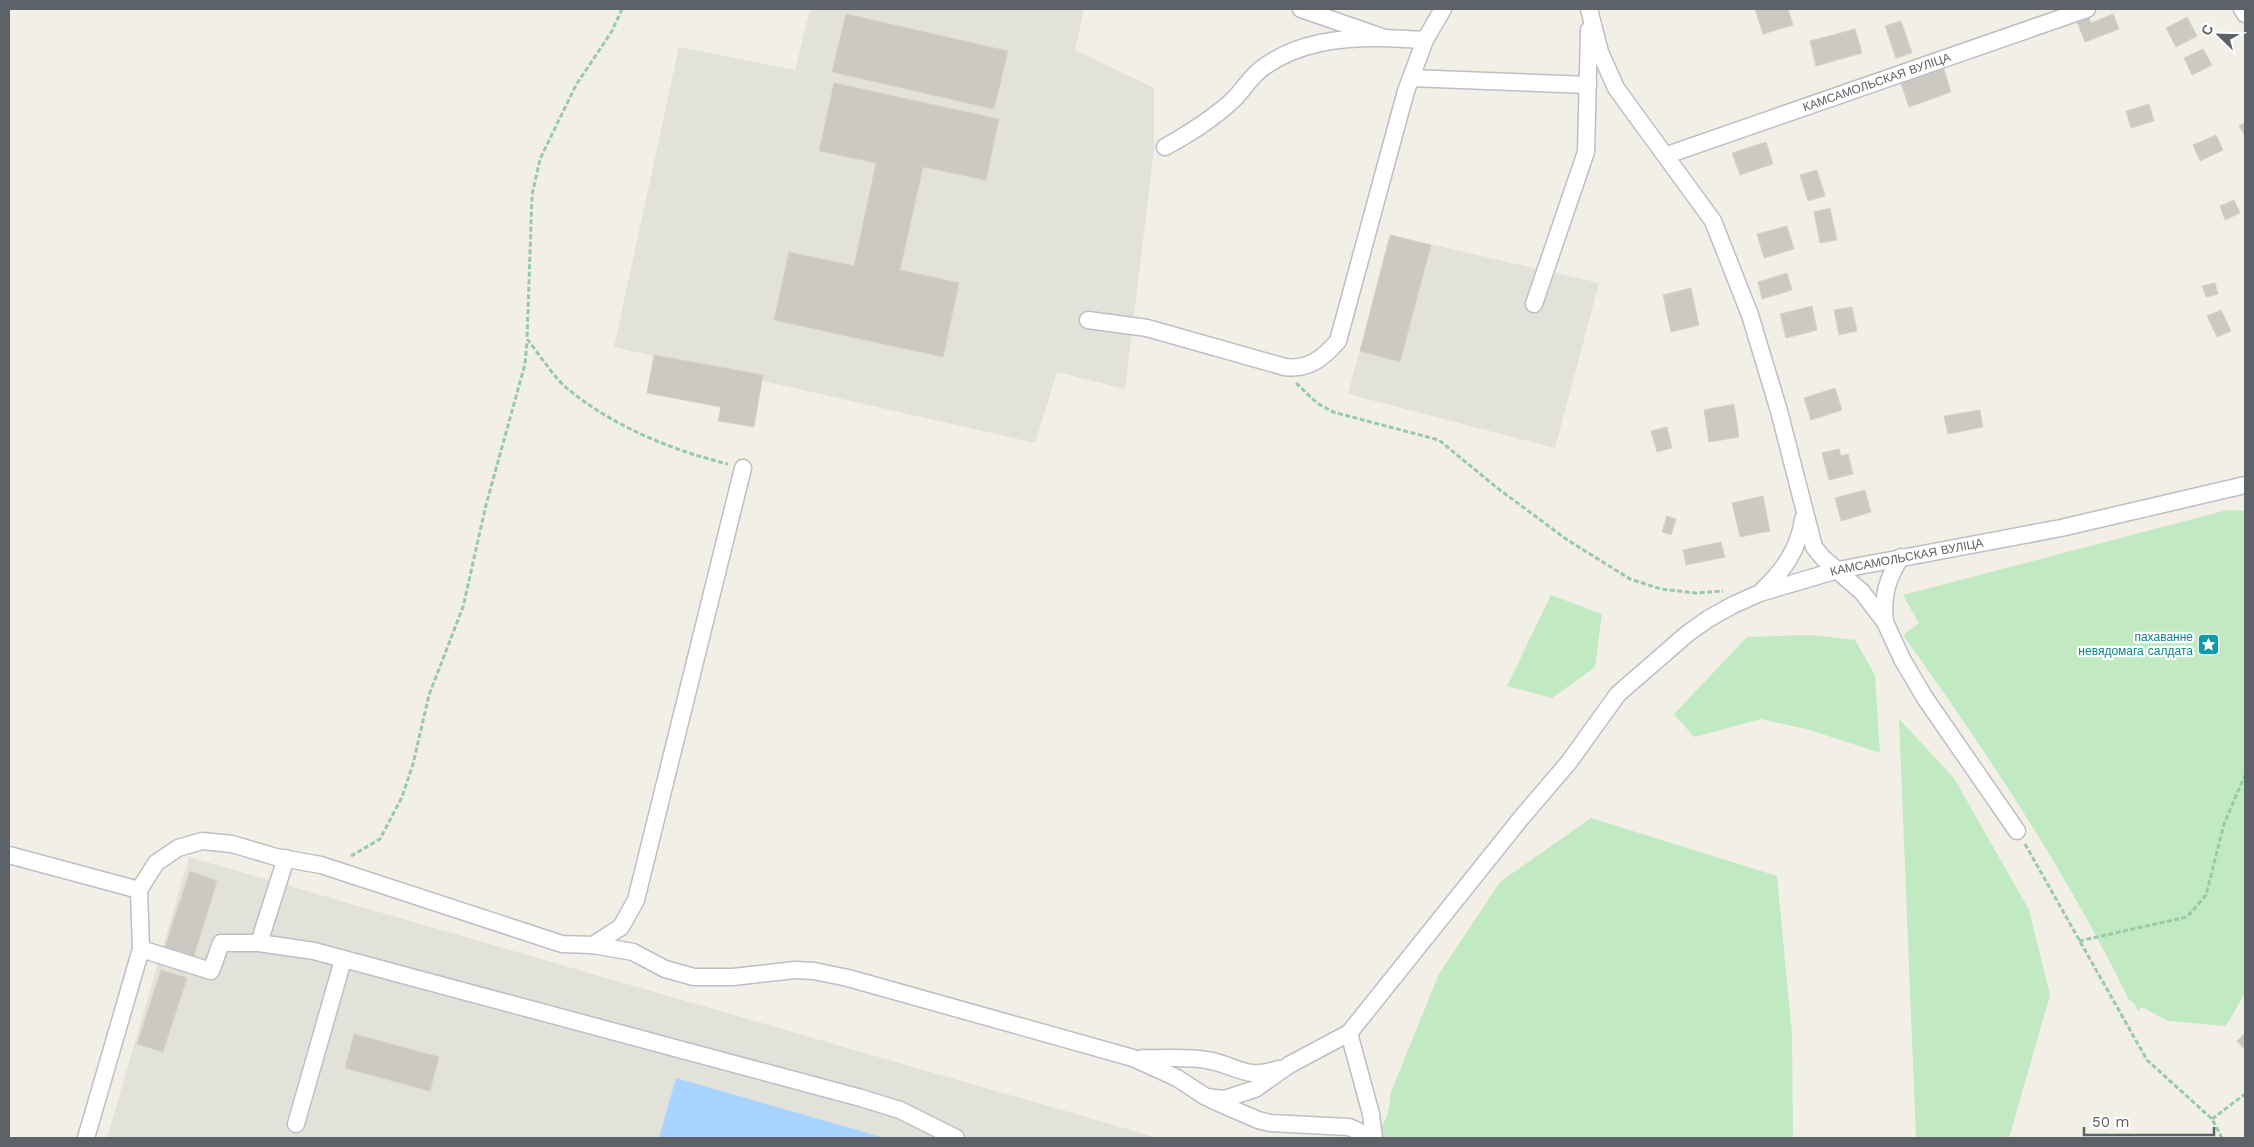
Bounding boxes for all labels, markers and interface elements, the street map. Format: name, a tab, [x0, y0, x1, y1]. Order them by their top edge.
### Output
north arrow	[2194, 10, 2244, 60]
text: С	[2198, 22, 2216, 38]
street label: КАМСАМОЛЬСКАЯ ВУЛІЦА	[1801, 50, 1952, 114]
street label: КАМСАМОЛЬСКАЯ ВУЛІЦА	[1829, 536, 1984, 579]
place label: пахаванне невядомага салдата	[2078, 630, 2193, 658]
place icon: пахаванне невядомага салдата	[2197, 632, 2221, 656]
scale bar	[2084, 1104, 2214, 1136]
text: 50 m	[2092, 1113, 2129, 1131]

